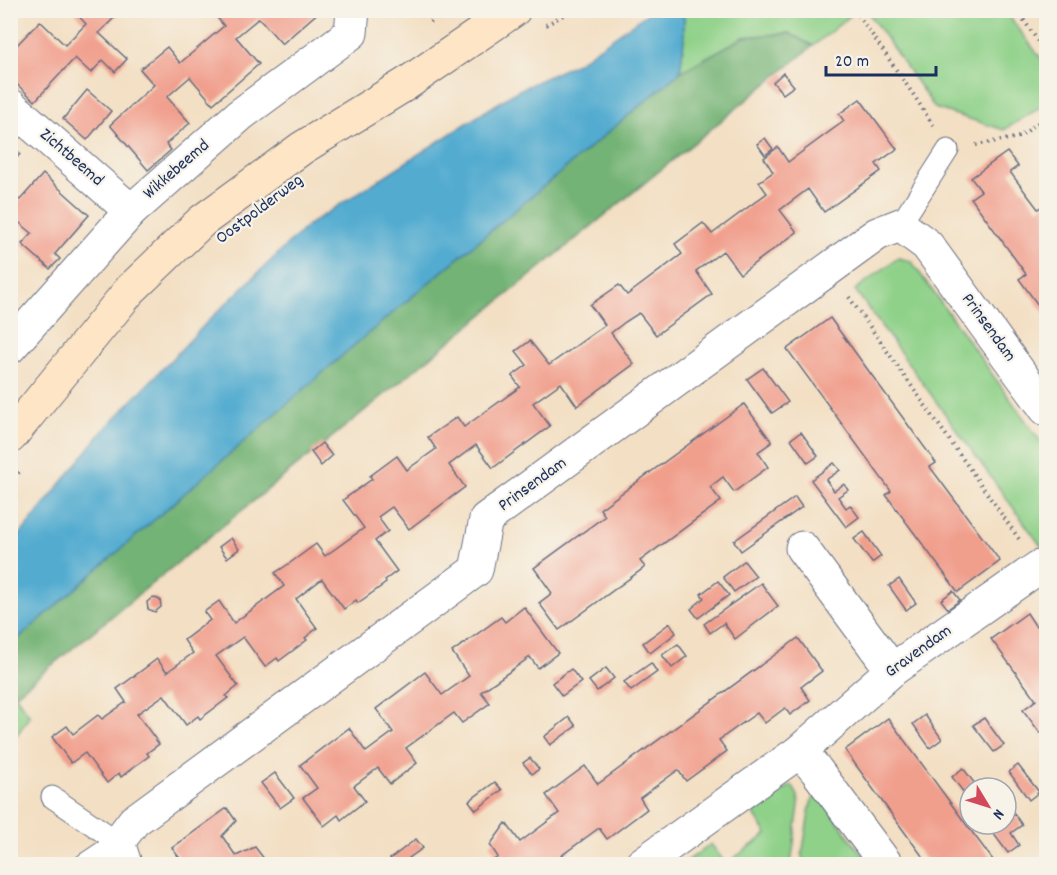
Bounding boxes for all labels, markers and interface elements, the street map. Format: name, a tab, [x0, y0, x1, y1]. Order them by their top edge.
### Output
scale bar	[826, 39, 936, 77]
text: 20 m	[835, 50, 869, 75]
street label: Zichtbeemd	[33, 123, 109, 193]
street label: Wikkebeemd	[138, 134, 216, 206]
street label: Oostpolderweg	[211, 169, 309, 251]
street label: Prinsendam	[955, 288, 1021, 368]
street label: Prinsendam	[493, 452, 573, 518]
street label: Gravendam	[880, 619, 958, 685]
north arrow	[958, 776, 1018, 836]
text: N	[986, 804, 1009, 824]

